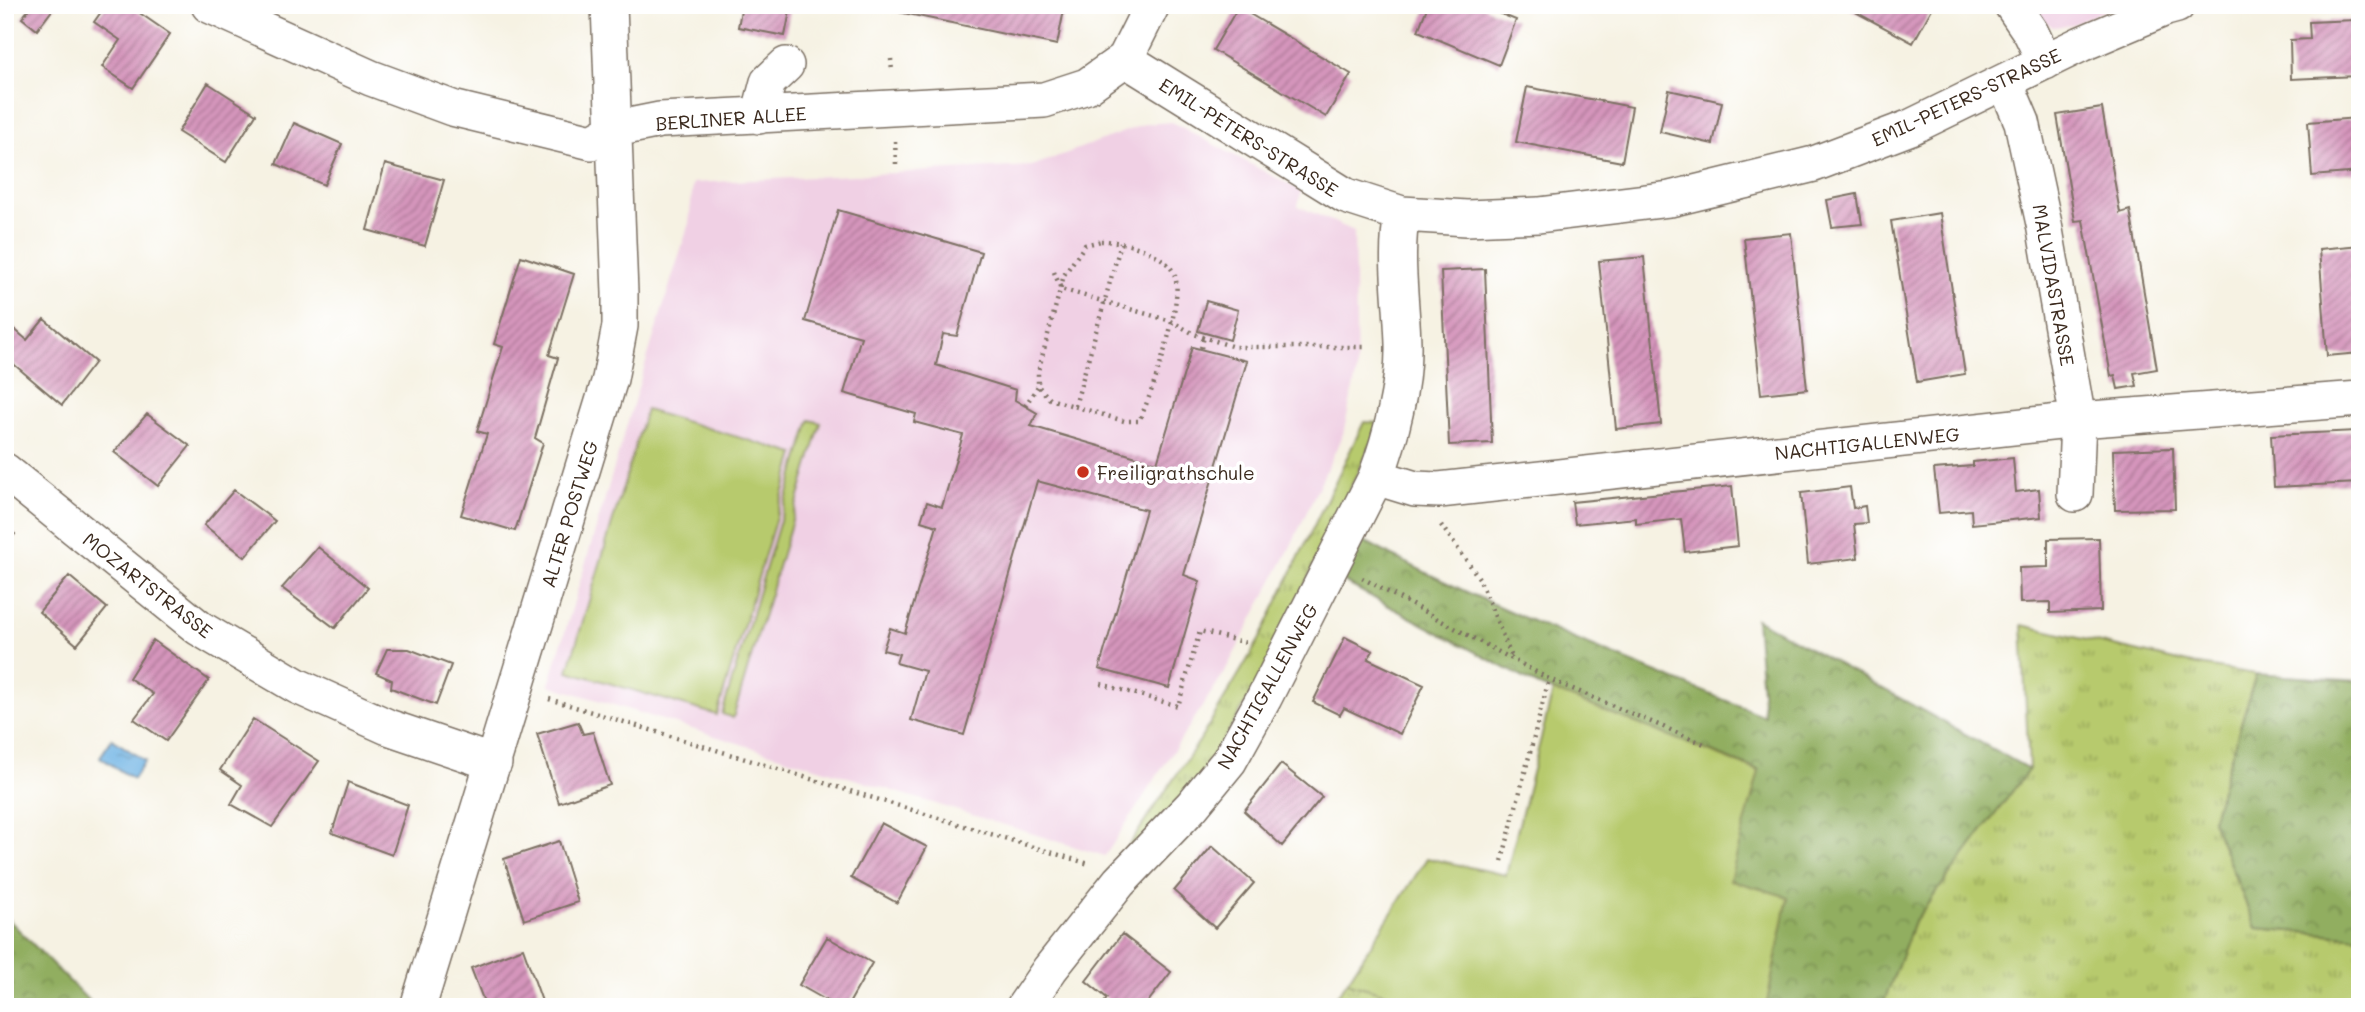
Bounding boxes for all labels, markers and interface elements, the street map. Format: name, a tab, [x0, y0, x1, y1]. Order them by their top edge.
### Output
street label: EMIL-PETERS-STRASSE	[1867, 42, 2065, 152]
street label: EMIL-PETERS-STRASSE	[1155, 72, 1343, 202]
street label: BERLINER ALLEE	[655, 100, 807, 136]
street label: MALVIDASTRASSE	[2027, 202, 2081, 368]
street label: NACHTIGALLENWEG	[1773, 421, 1961, 465]
street label: ALTER POSTWEG	[535, 437, 603, 591]
place label: Freiligrathschule	[1097, 460, 1255, 485]
marker: Freiligrathschule	[1075, 464, 1091, 480]
street label: MOZARTSTRASSE	[78, 527, 218, 643]
street label: NACHTIGALLENWEG	[1211, 599, 1323, 773]

